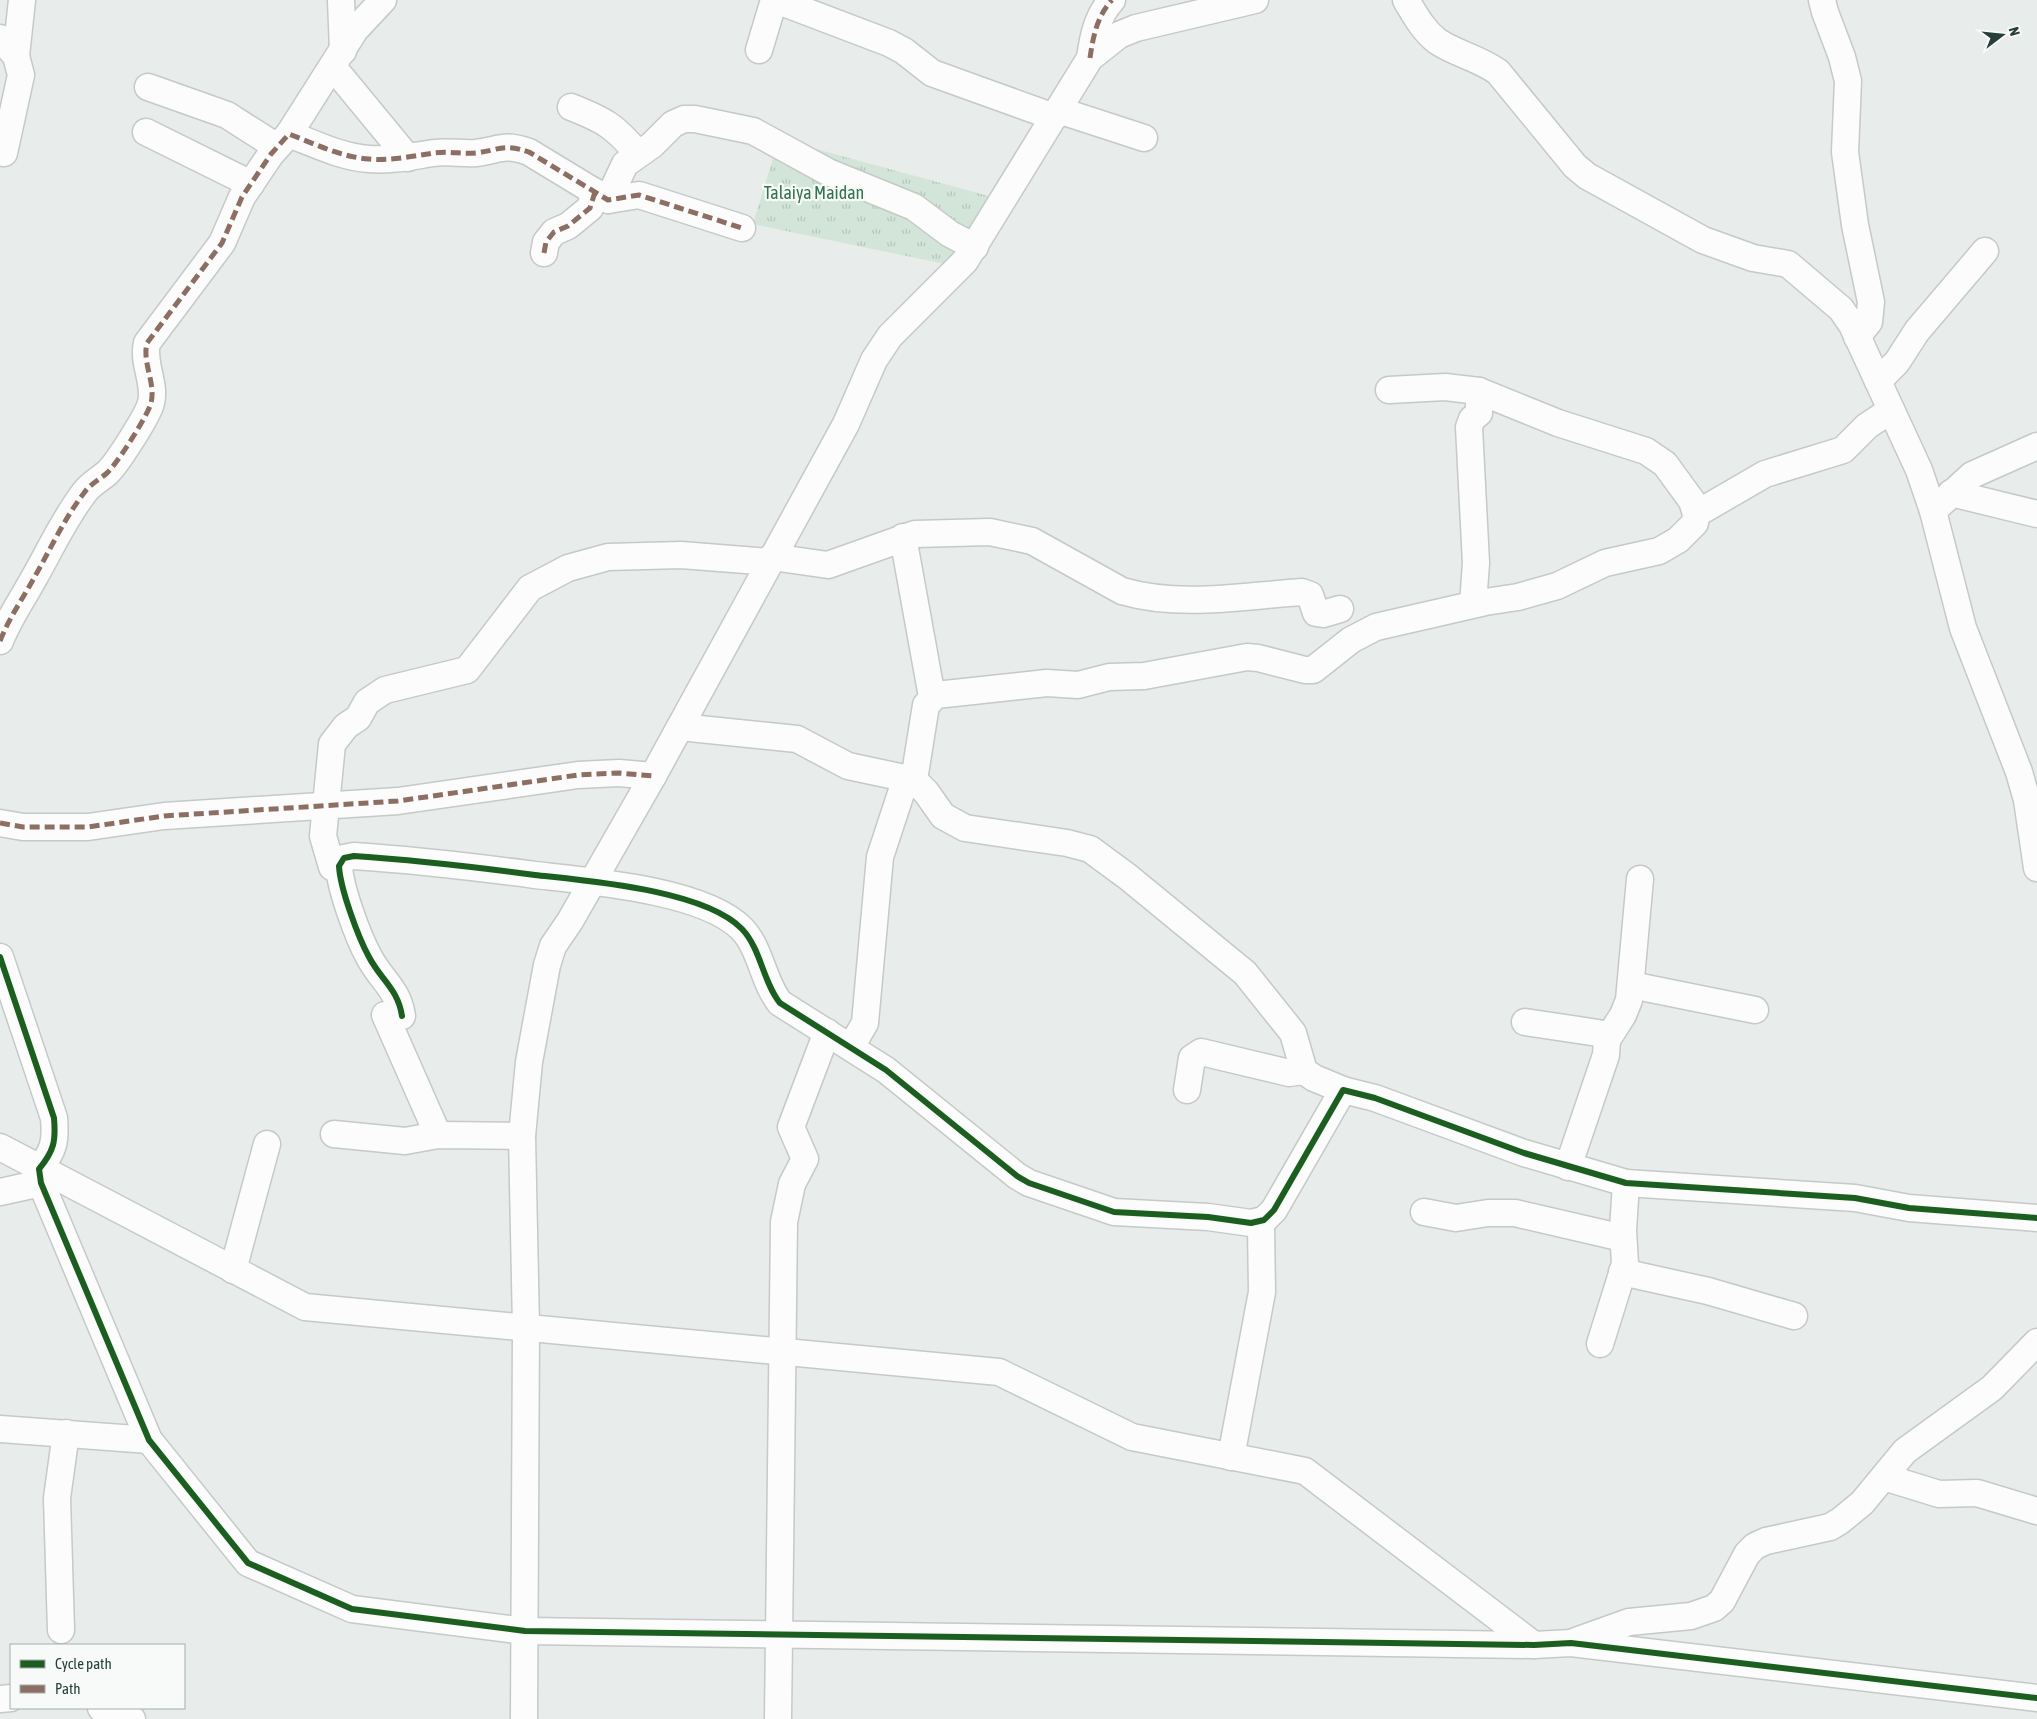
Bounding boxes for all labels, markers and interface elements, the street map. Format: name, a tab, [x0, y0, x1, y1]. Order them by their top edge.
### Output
north arrow	[1977, 10, 2027, 60]
text: N	[2006, 25, 2023, 38]
park label: Talaiya Maidan	[764, 182, 864, 203]
legend	[10, 1644, 185, 1709]
text: Cycle path	[55, 1655, 112, 1672]
text: Path	[55, 1680, 81, 1697]

